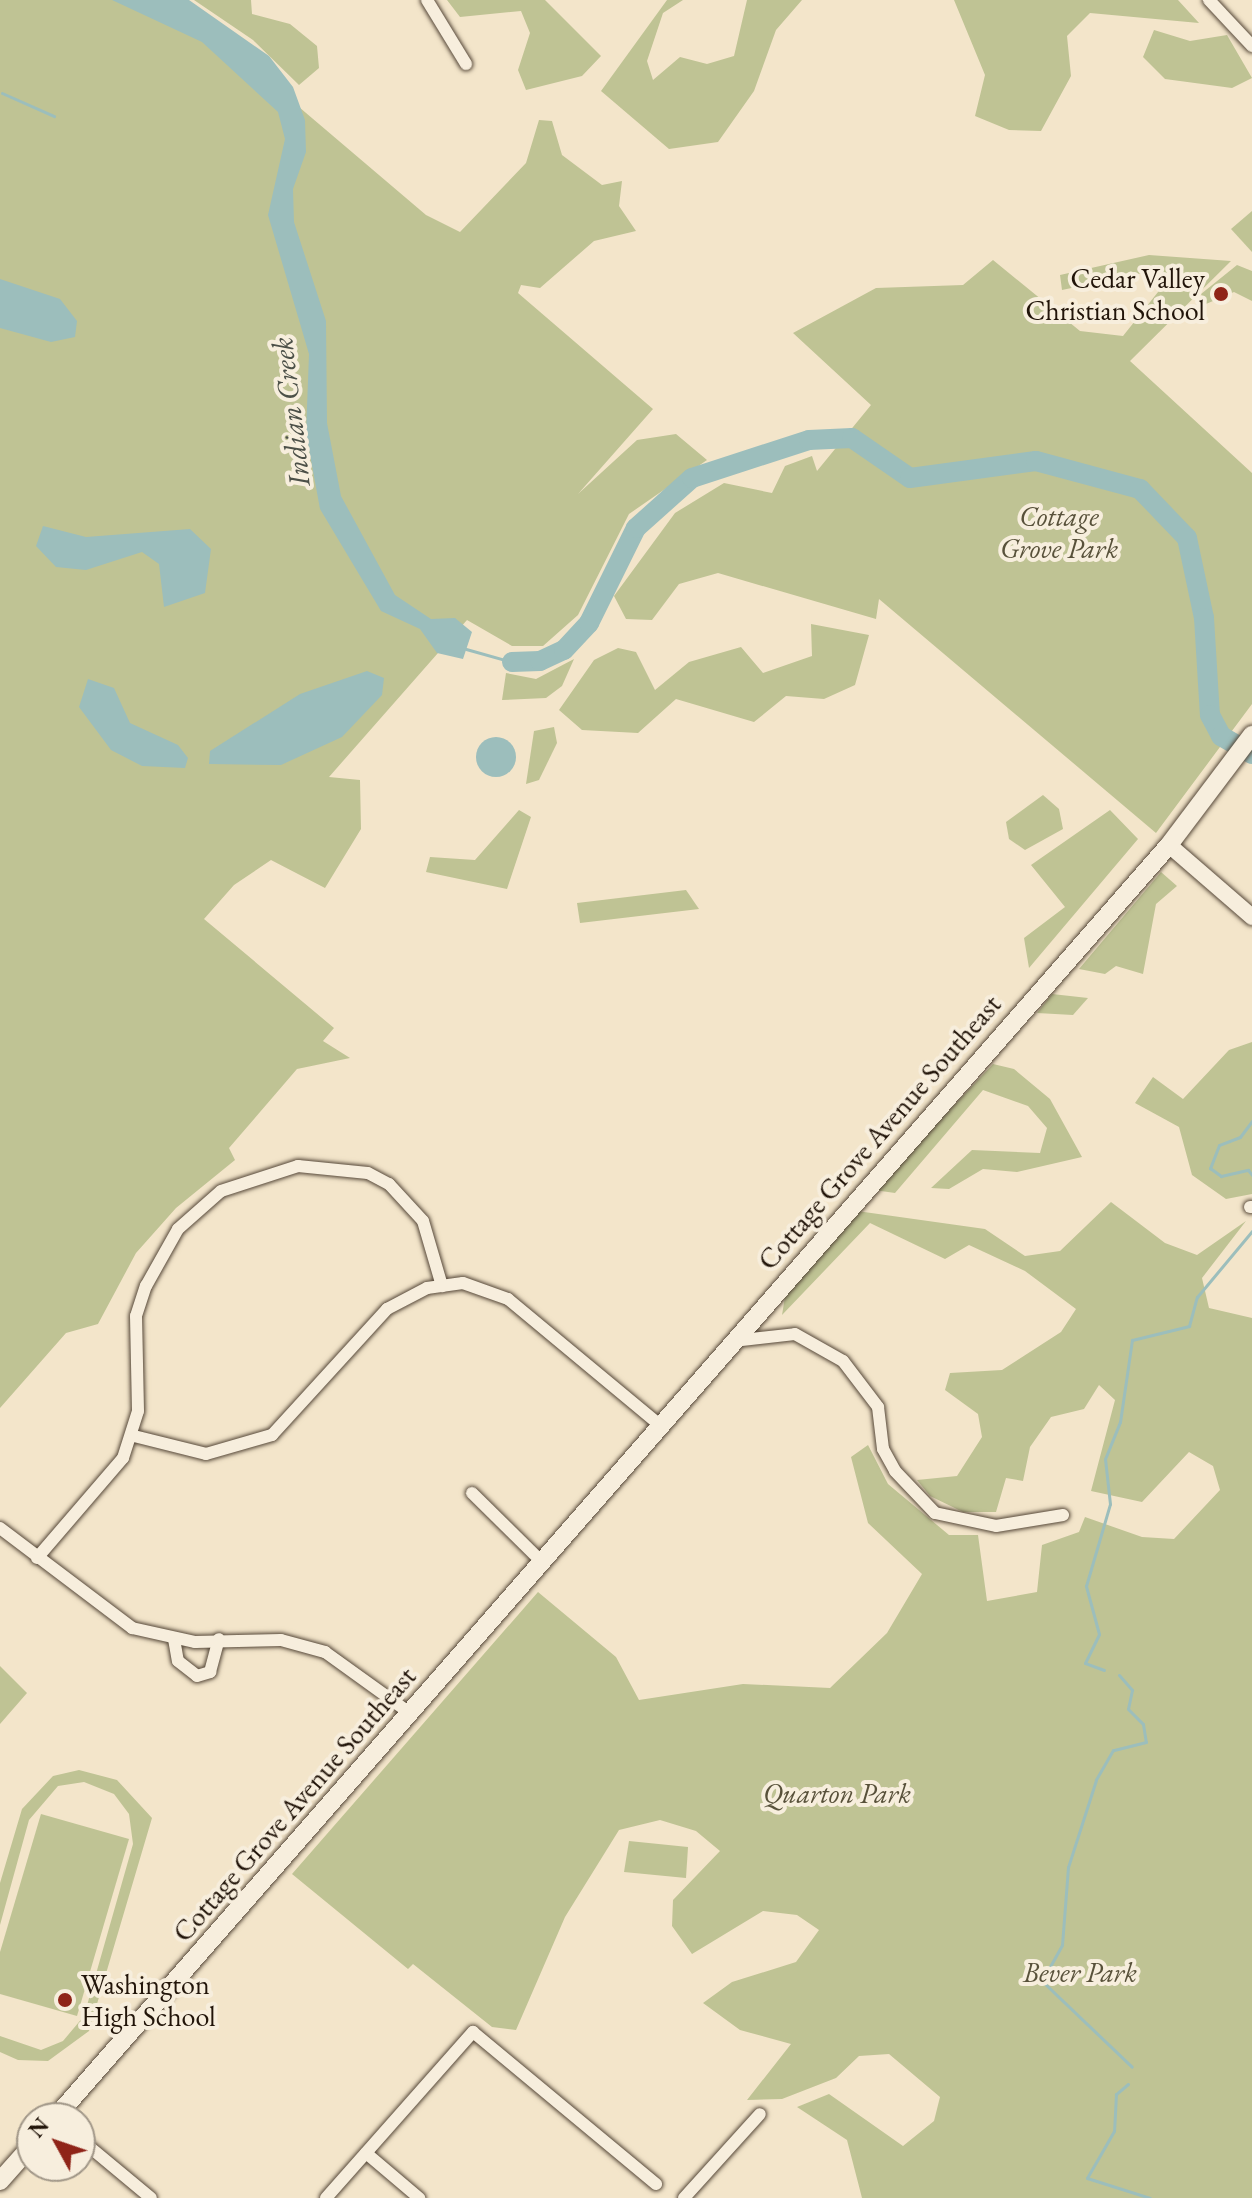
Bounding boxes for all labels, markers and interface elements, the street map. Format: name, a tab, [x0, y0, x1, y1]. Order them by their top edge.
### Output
place label: Cedar Valley Christian School	[1025, 261, 1205, 327]
marker: Cedar Valley Christian School	[1212, 285, 1230, 303]
water label: Indian Creek	[264, 335, 318, 489]
park label: Cottage Grove Park	[1000, 499, 1118, 565]
street label: Cottage Grove Avenue Southeast	[750, 988, 1008, 1276]
street label: Cottage Grove Avenue Southeast	[165, 1660, 423, 1948]
park label: Quarton Park	[763, 1776, 911, 1810]
park label: Bever Park	[1023, 1955, 1137, 1989]
place label: Washington High School	[81, 1967, 216, 2033]
marker: Washington High School	[56, 1991, 74, 2009]
north arrow	[16, 2102, 96, 2182]
text: N	[22, 2111, 56, 2144]

